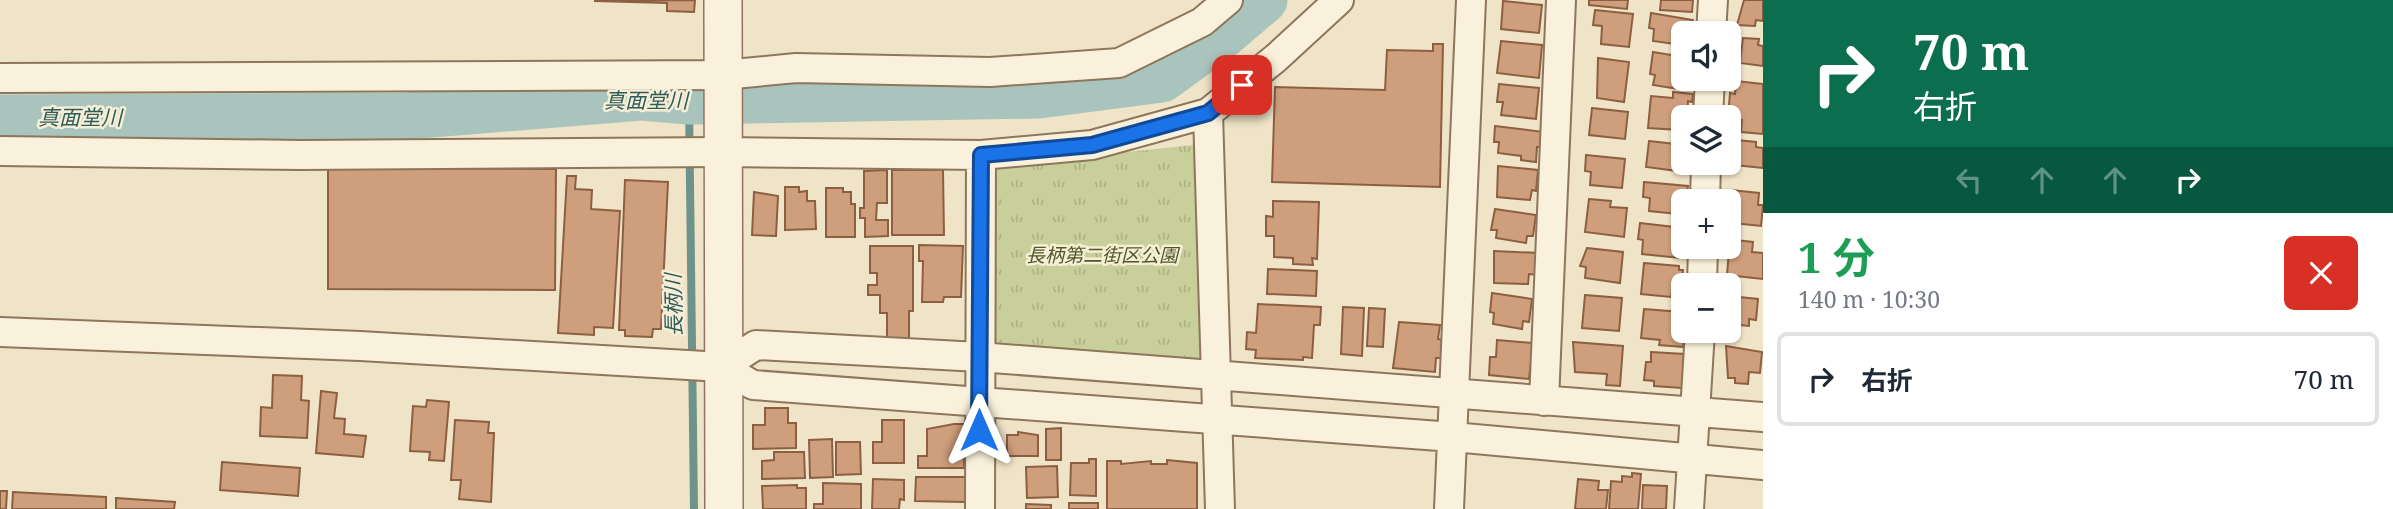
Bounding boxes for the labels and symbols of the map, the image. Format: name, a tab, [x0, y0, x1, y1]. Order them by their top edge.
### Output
pin	[1212, 55, 1272, 115]
water label: 真面堂川	[604, 86, 690, 114]
water label: 真面堂川	[38, 103, 124, 131]
park label: 長柄第二街区公園	[1026, 242, 1181, 268]
water label: 長柄川	[658, 271, 688, 337]
position arrow	[942, 393, 1016, 467]

